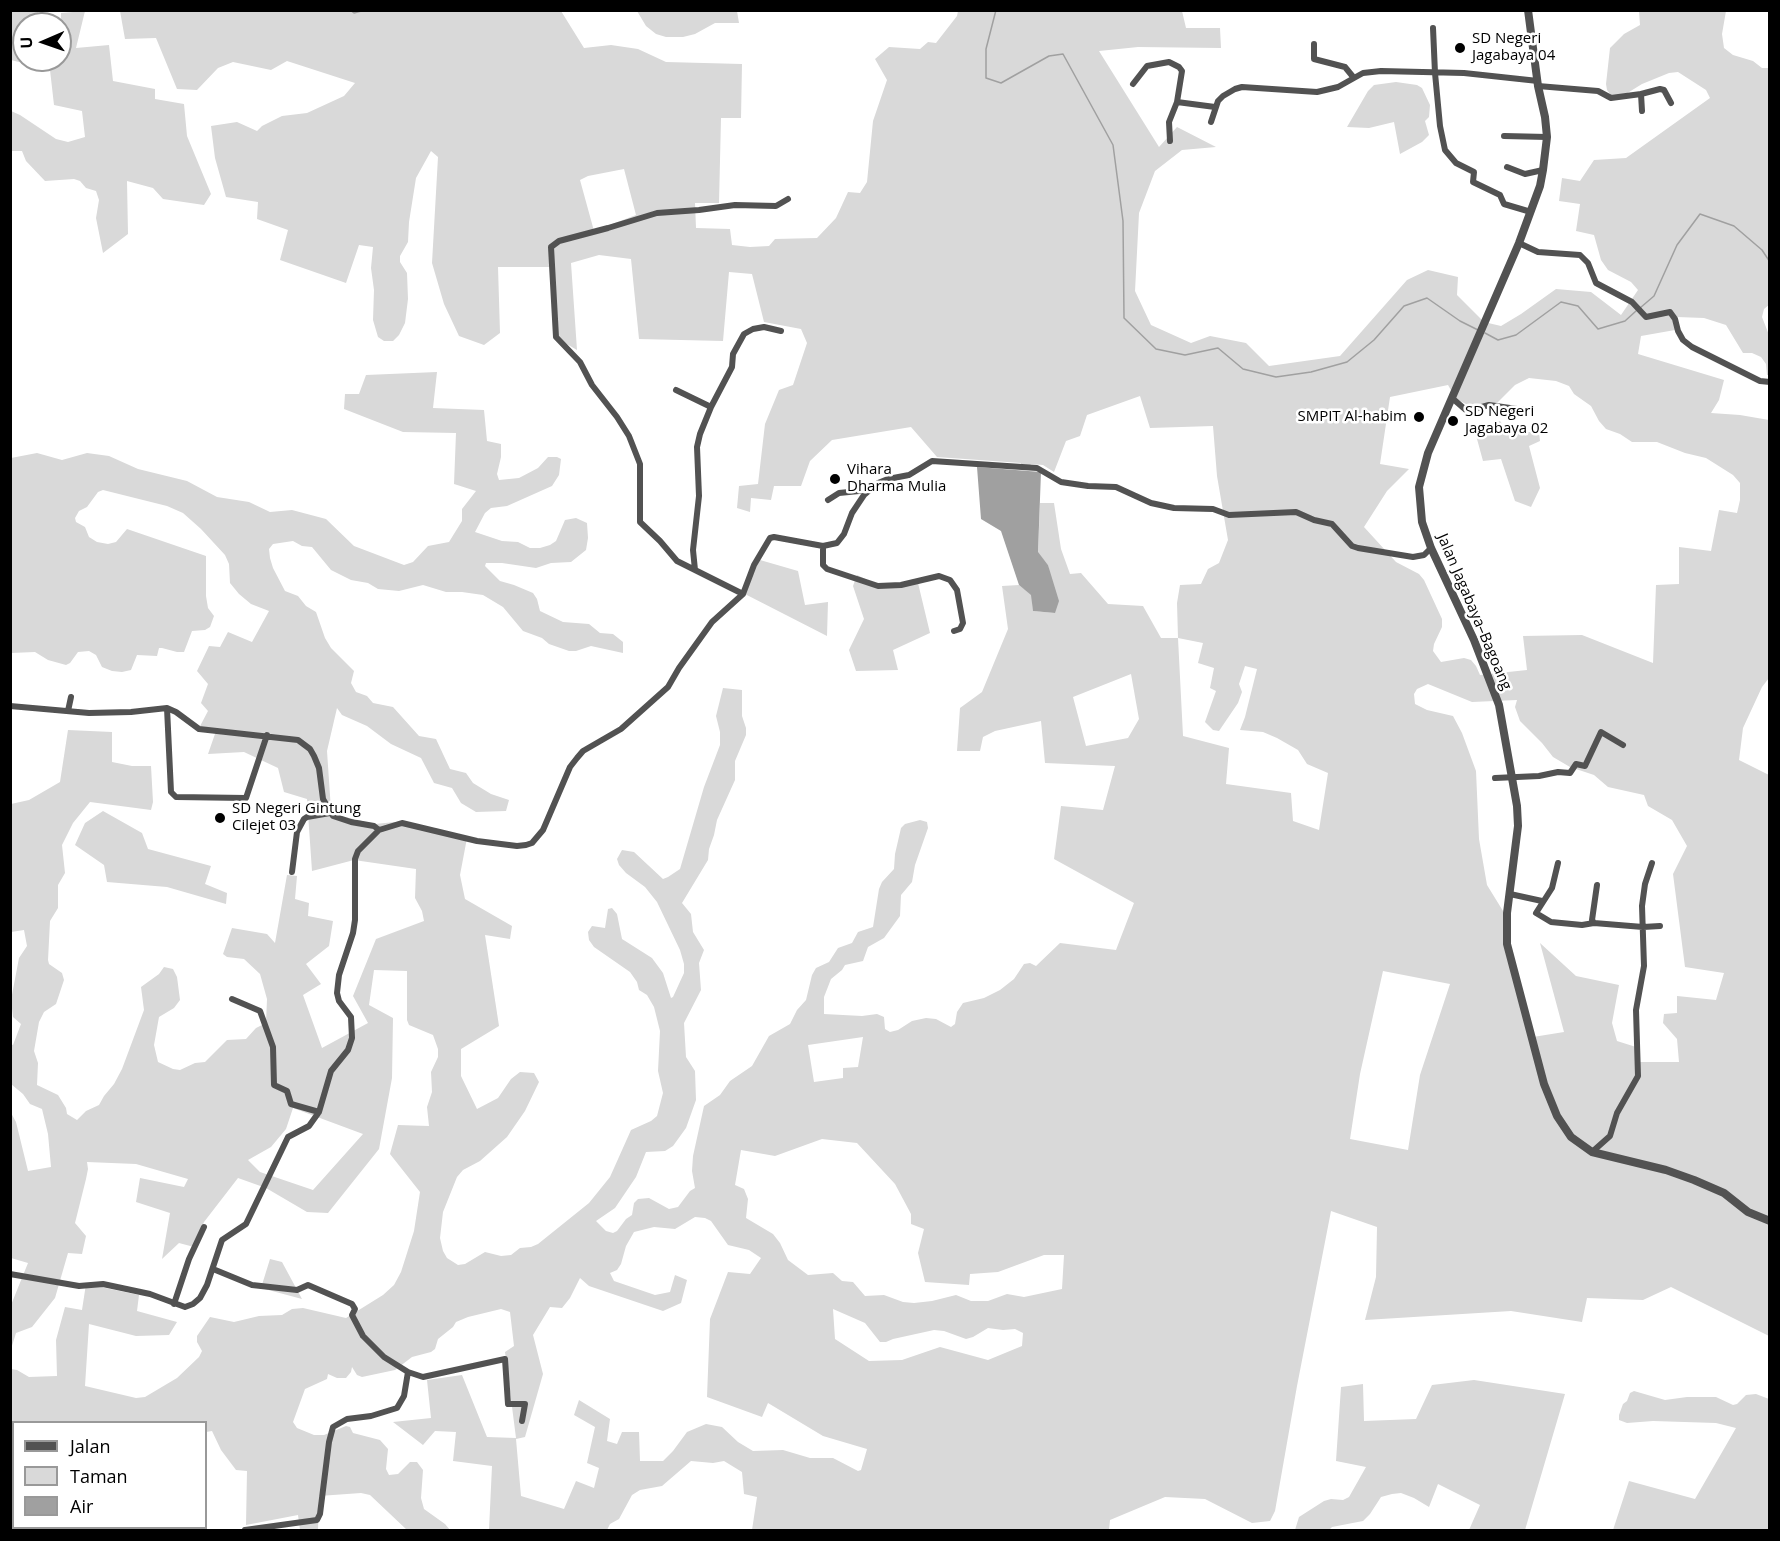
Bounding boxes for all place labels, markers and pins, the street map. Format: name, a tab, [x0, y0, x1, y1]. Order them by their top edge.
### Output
place label: SD Negeri Jagabaya 04	[1472, 30, 1555, 65]
marker: SD Negeri Jagabaya 04	[1453, 41, 1467, 55]
place label: SD Negeri Jagabaya 02	[1465, 403, 1548, 438]
place label: SMPIT Al-habim	[1297, 408, 1407, 426]
marker: SMPIT Al-habim	[1412, 410, 1426, 424]
marker: SD Negeri Jagabaya 02	[1446, 414, 1460, 428]
place label: Vihara Dharma Mulia	[847, 461, 946, 496]
marker: Vihara Dharma Mulia	[828, 472, 842, 486]
place label: SD Negeri Gintung Cilejet 03	[232, 800, 361, 835]
marker: SD Negeri Gintung Cilejet 03	[213, 811, 227, 825]

